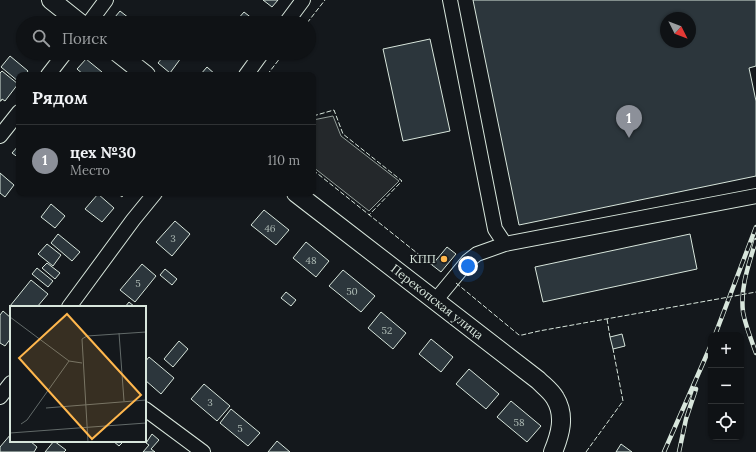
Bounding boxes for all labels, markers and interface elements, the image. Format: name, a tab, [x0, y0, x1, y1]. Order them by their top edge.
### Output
north arrow	[660, 12, 696, 48]
search box	[16, 16, 316, 60]
icon: search	[30, 27, 52, 49]
text: Поиск	[62, 29, 107, 48]
text: Рядом	[32, 87, 88, 109]
pin: 1	[616, 105, 642, 138]
text: цех №30	[70, 143, 136, 162]
text: 1	[42, 152, 48, 169]
text: 110 m	[267, 152, 300, 169]
text: Место	[70, 162, 110, 179]
house number: 46	[264, 222, 276, 235]
house number: 3	[170, 232, 176, 245]
place label: КПП	[410, 251, 436, 266]
house number: 48	[305, 254, 317, 267]
marker: КПП	[439, 254, 449, 264]
your location	[458, 256, 478, 276]
street label: Перекопская улица	[388, 261, 486, 342]
house number: 5	[135, 277, 141, 290]
house number: 50	[346, 285, 358, 298]
inset map	[10, 306, 146, 442]
house number: 52	[382, 324, 392, 337]
map controls	[708, 332, 744, 440]
button: +	[708, 332, 744, 368]
button: −	[708, 368, 744, 404]
house number: 3	[207, 396, 213, 409]
button: locate	[708, 404, 744, 440]
house number: 58	[513, 416, 525, 429]
house number: 5	[237, 422, 243, 435]

